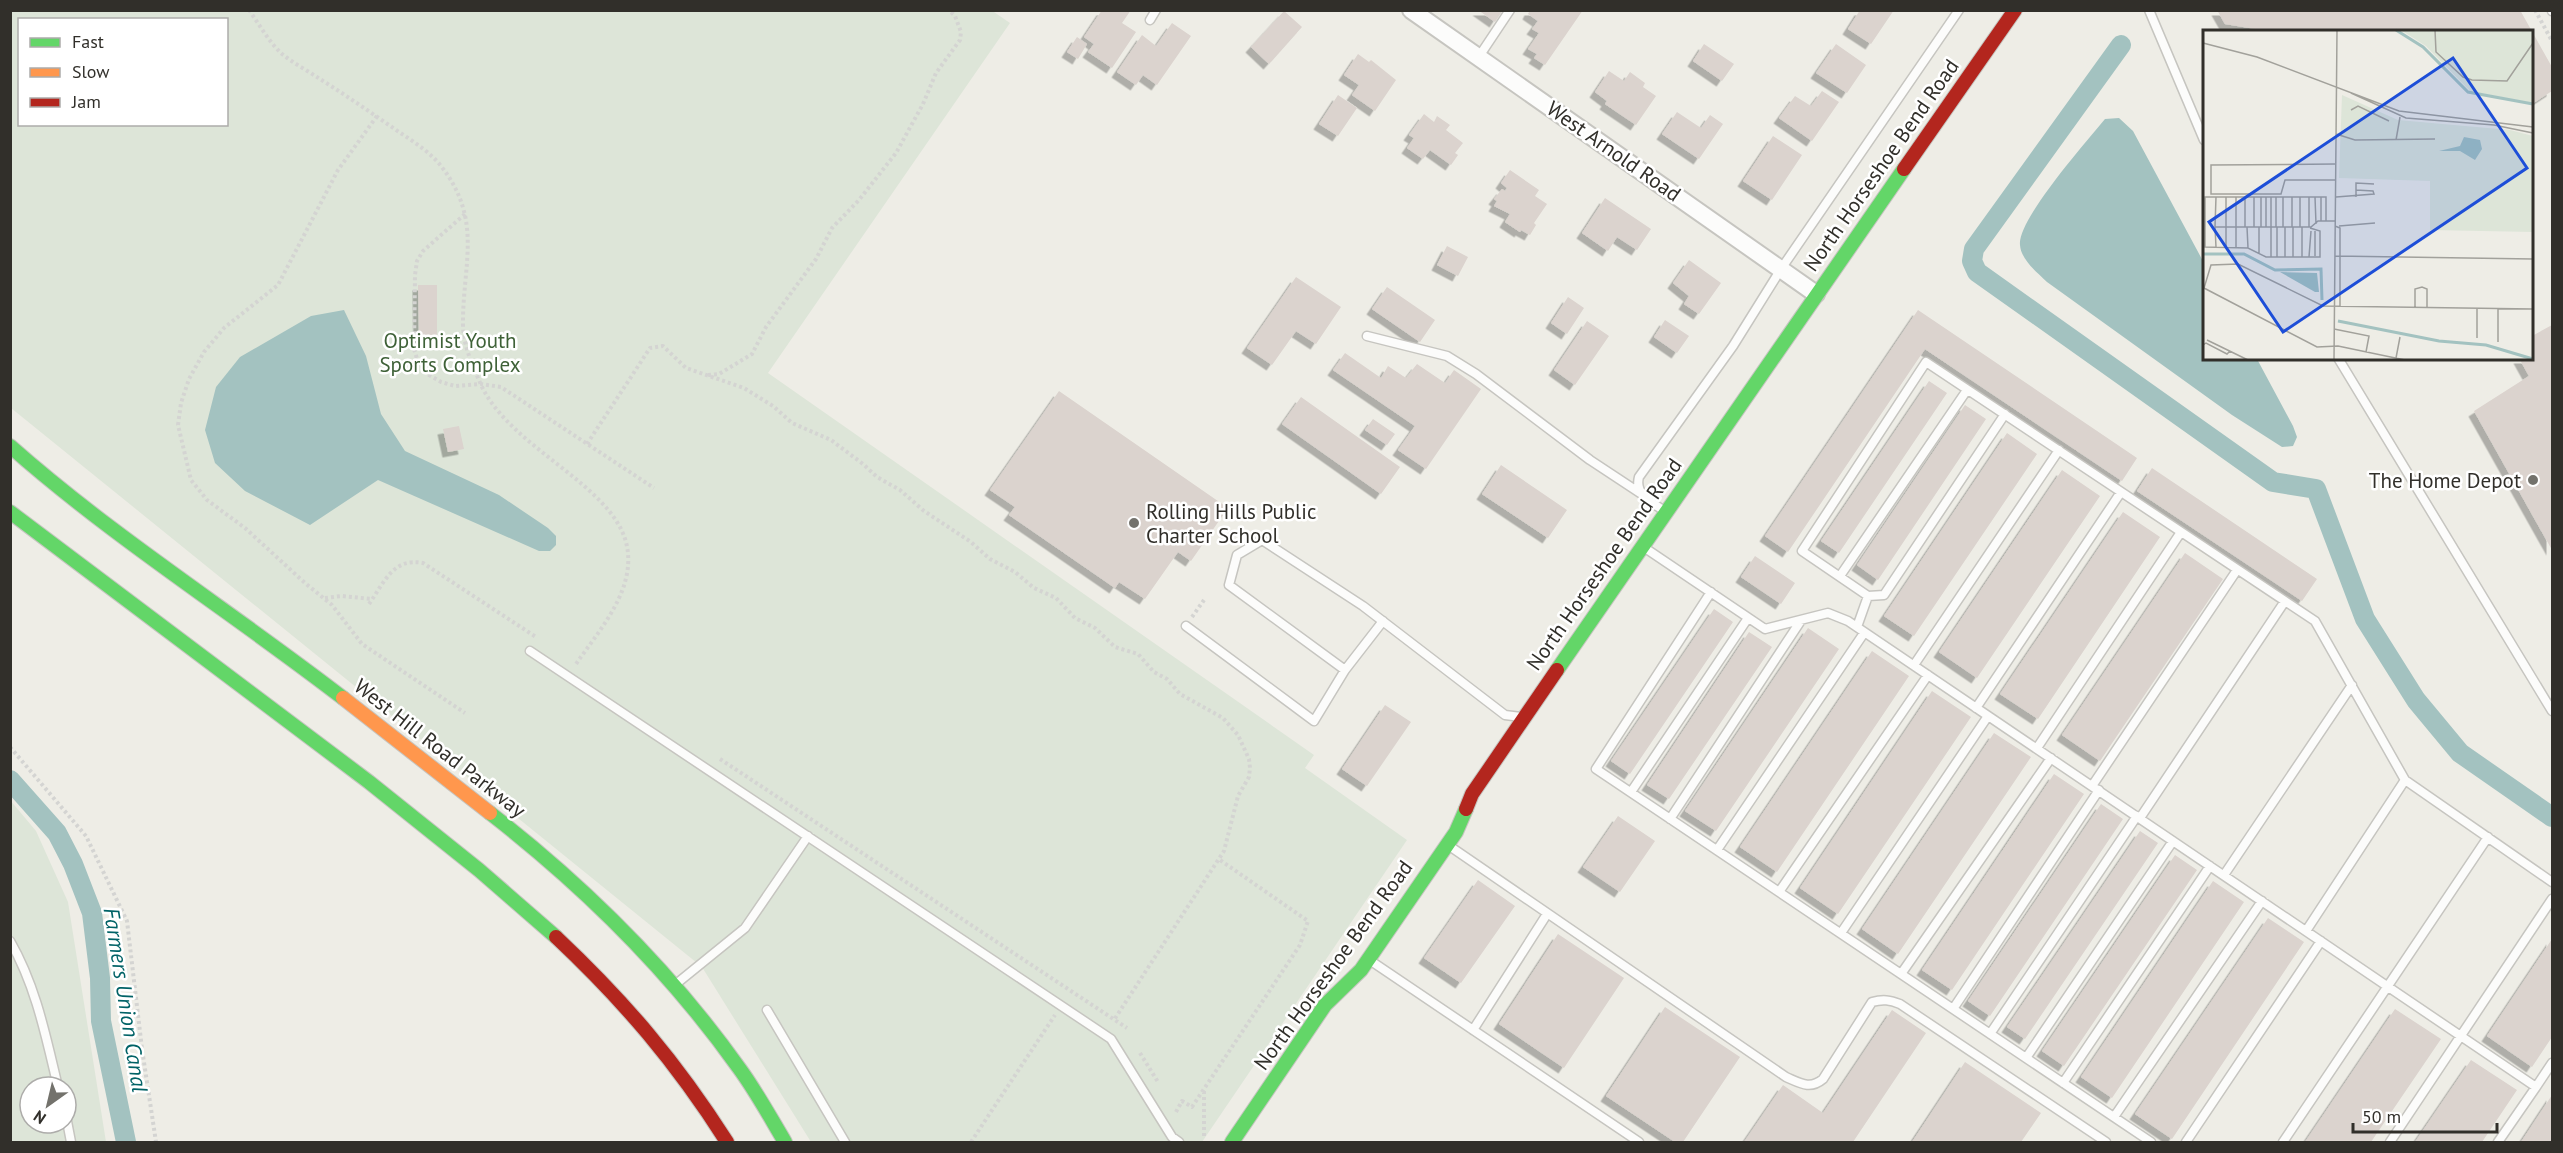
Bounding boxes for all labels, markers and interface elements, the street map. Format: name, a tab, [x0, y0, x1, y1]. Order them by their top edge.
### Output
legend	[18, 18, 228, 126]
text: Fast	[72, 30, 104, 53]
inset map	[2203, 30, 2533, 360]
street label: North Horseshoe Bend Road	[1797, 54, 1965, 276]
text: Slow	[72, 60, 110, 83]
text: Jam	[71, 90, 101, 113]
street label: West Arnold Road	[1542, 95, 1686, 207]
park label: Optimist Youth Sports Complex	[379, 327, 521, 378]
street label: North Horseshoe Bend Road	[1520, 453, 1688, 675]
place label: The Home Depot	[2369, 467, 2521, 494]
marker: The Home Depot	[2526, 473, 2540, 487]
place label: Rolling Hills Public Charter School	[1146, 498, 1316, 549]
marker: Rolling Hills Public Charter School	[1127, 516, 1141, 530]
street label: West Hill Road Parkway	[349, 673, 531, 824]
street label: North Horseshoe Bend Road	[1248, 855, 1418, 1075]
water label: Farmers Union Canal	[98, 906, 154, 1094]
north arrow	[18, 1075, 78, 1135]
scale bar	[2353, 1096, 2497, 1134]
text: 50 m	[2362, 1105, 2401, 1128]
text: N	[30, 1106, 50, 1129]

